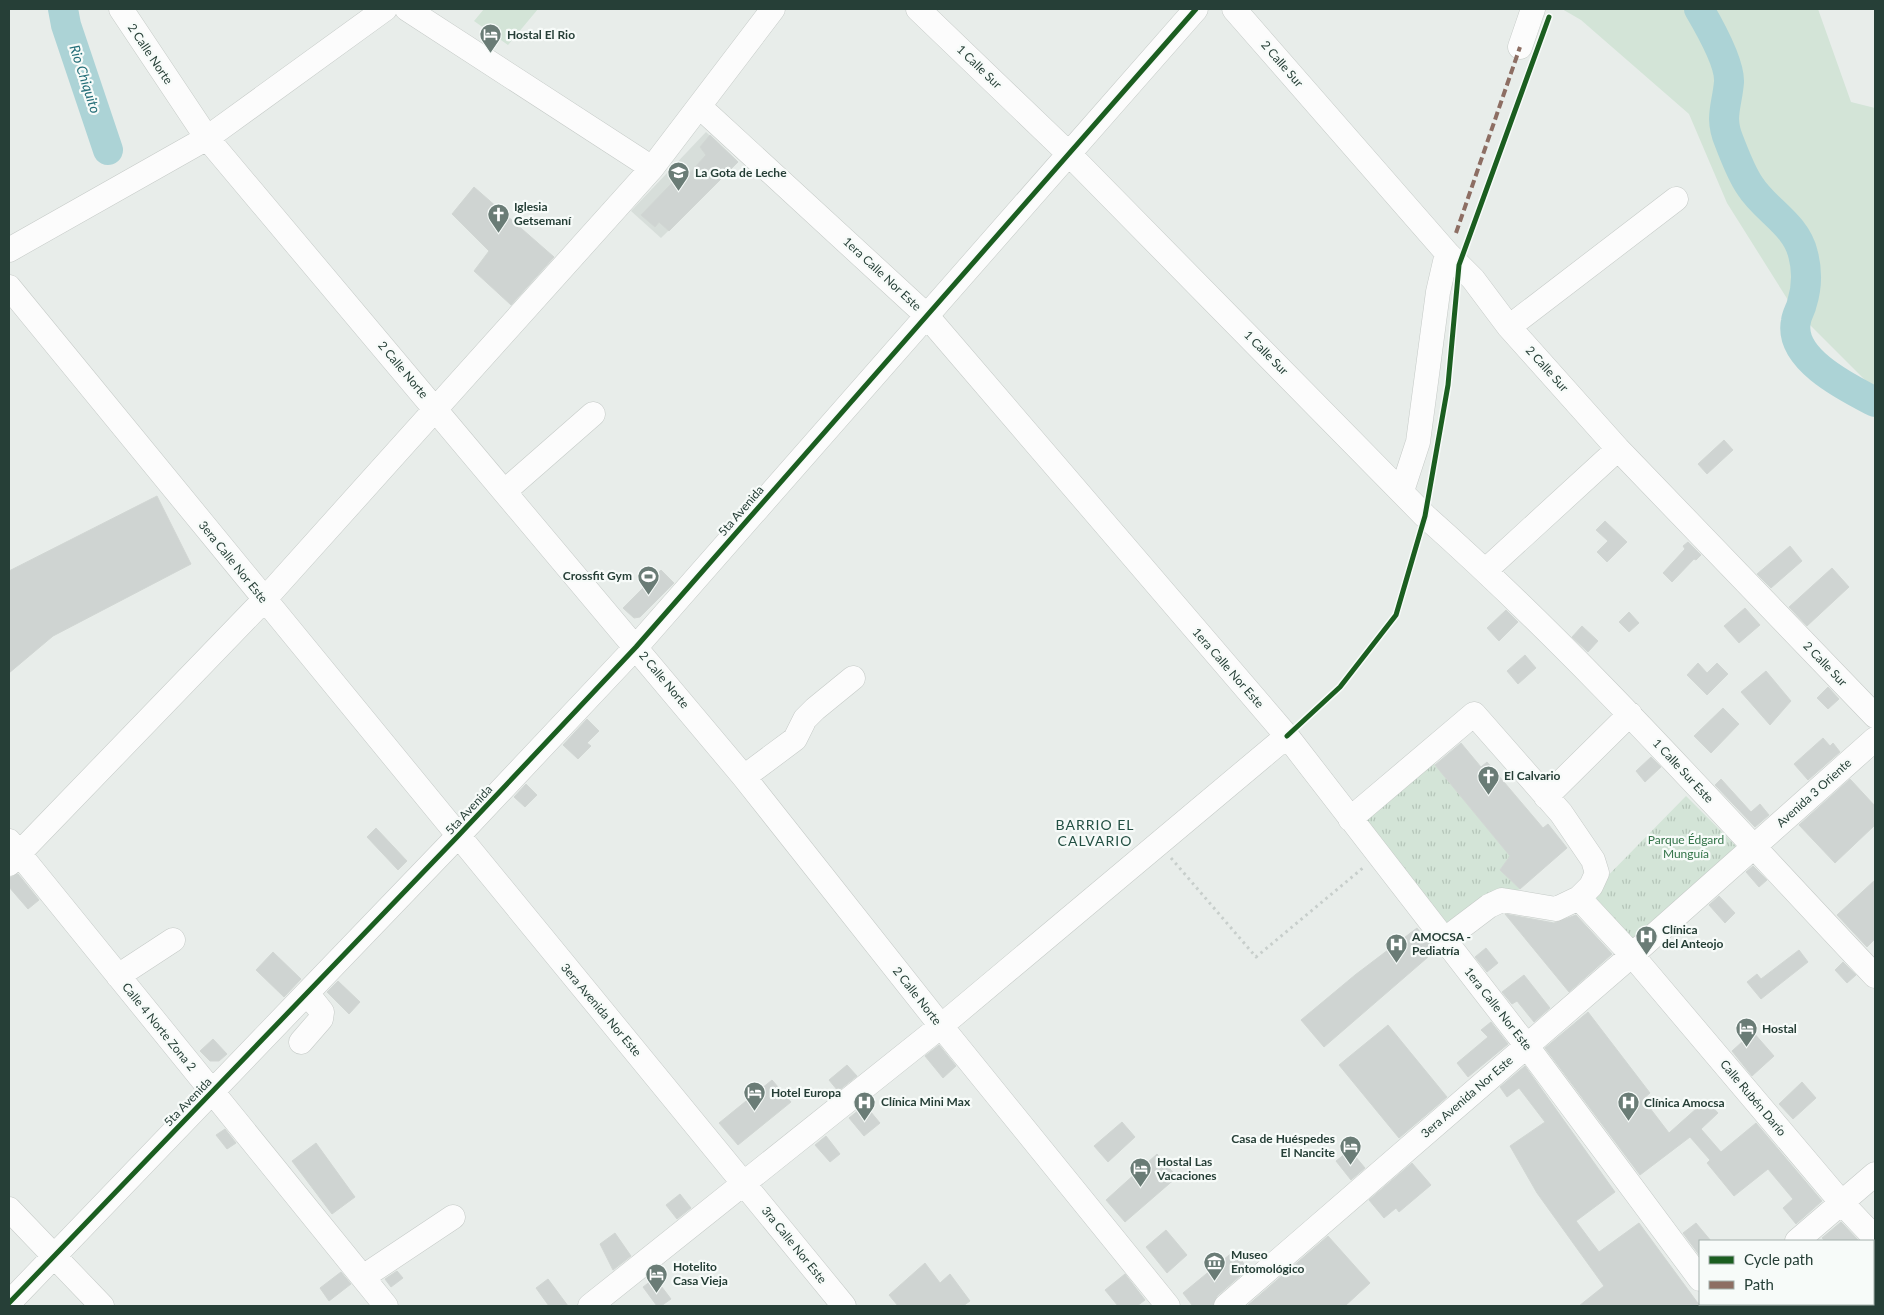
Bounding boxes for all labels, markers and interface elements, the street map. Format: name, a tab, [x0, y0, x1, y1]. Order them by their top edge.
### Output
street label: 2 Calle Norte	[125, 21, 176, 87]
hotel icon: Hostal El Rio	[479, 23, 503, 54]
place label: Hostal El Rio	[507, 27, 575, 42]
street label: 2 Calle Sur	[1258, 37, 1307, 90]
water label: Rio Chiquito	[66, 42, 105, 115]
street label: 1 Calle Sur	[954, 42, 1005, 92]
school or university icon: La Gota de Leche	[667, 161, 691, 192]
place label: La Gota de Leche	[695, 165, 787, 180]
place label: Iglesia Getsemaní	[514, 199, 572, 228]
church icon: Iglesia Getsemaní	[486, 202, 510, 233]
street label: 1era Calle Nor Este	[840, 234, 924, 314]
street label: 1 Calle Sur	[1241, 327, 1292, 378]
street label: 2 Calle Norte	[375, 338, 432, 401]
street label: 2 Calle Sur	[1523, 343, 1572, 395]
street label: 5ta Avenida	[715, 482, 767, 539]
street label: 3era Calle Nor Este	[196, 518, 271, 606]
sports icon: Crossfit Gym	[636, 564, 660, 595]
place label: Crossfit Gym	[563, 568, 632, 583]
street label: 1era Calle Nor Este	[1189, 625, 1267, 711]
street label: 2 Calle Sur	[1800, 638, 1851, 690]
street label: 2 Calle Norte	[636, 648, 693, 711]
street label: 1 Calle Sur Este	[1650, 736, 1717, 806]
street label: Avenida 3 Oriente	[1773, 755, 1854, 830]
church icon: El Calvario	[1476, 764, 1500, 795]
place label: El Calvario	[1504, 768, 1561, 783]
street label: 5ta Avenida	[442, 782, 495, 838]
district label: BARRIO EL CALVARIO	[1056, 816, 1134, 849]
park label: Parque Édgard Munguía	[1648, 832, 1724, 861]
place label: Clínica del Anteojo	[1662, 922, 1723, 951]
hospital icon: Clínica del Anteojo	[1634, 925, 1658, 956]
place label: AMOCSA - Pediatría	[1411, 929, 1471, 958]
hospital icon: AMOCSA - Pediatría	[1384, 932, 1408, 963]
street label: 3era Avenida Nor Este	[558, 960, 645, 1059]
street label: 2 Calle Norte	[890, 964, 945, 1028]
street label: 1era Calle Nor Este	[1461, 964, 1535, 1053]
street label: Calle 4 Norte Zona 2	[119, 979, 200, 1074]
hotel icon: Hostal	[1734, 1017, 1758, 1048]
place label: Hostal	[1762, 1021, 1797, 1036]
street label: 3era Avenida Nor Este	[1418, 1053, 1516, 1141]
street label: Calle Rubén Darío	[1717, 1057, 1790, 1139]
street label: 5ta Avenida	[161, 1074, 215, 1129]
hotel icon: Hotel Europa	[743, 1081, 767, 1112]
place label: Hotel Europa	[771, 1085, 841, 1100]
hospital icon: Clínica Mini Max	[853, 1090, 877, 1121]
hospital icon: Clínica Amocsa	[1616, 1091, 1640, 1122]
place label: Clínica Mini Max	[881, 1094, 971, 1109]
place label: Clínica Amocsa	[1644, 1095, 1725, 1110]
place label: Casa de Huéspedes El Nancite	[1231, 1131, 1336, 1160]
hotel icon: Casa de Huéspedes El Nancite	[1339, 1134, 1363, 1165]
place label: Hostal Las Vacaciones	[1156, 1154, 1217, 1183]
hotel icon: Hostal Las Vacaciones	[1129, 1157, 1153, 1188]
street label: 3ra Calle Nor Este	[759, 1203, 830, 1286]
legend	[1699, 1240, 1874, 1305]
place label: Museo Entomológico	[1231, 1247, 1305, 1276]
museum icon: Museo Entomológico	[1203, 1250, 1227, 1281]
text: Cycle path	[1744, 1250, 1813, 1268]
place label: Hotelito Casa Vieja	[673, 1259, 728, 1288]
hotel icon: Hotelito Casa Vieja	[645, 1262, 669, 1293]
text: Path	[1744, 1275, 1774, 1293]

